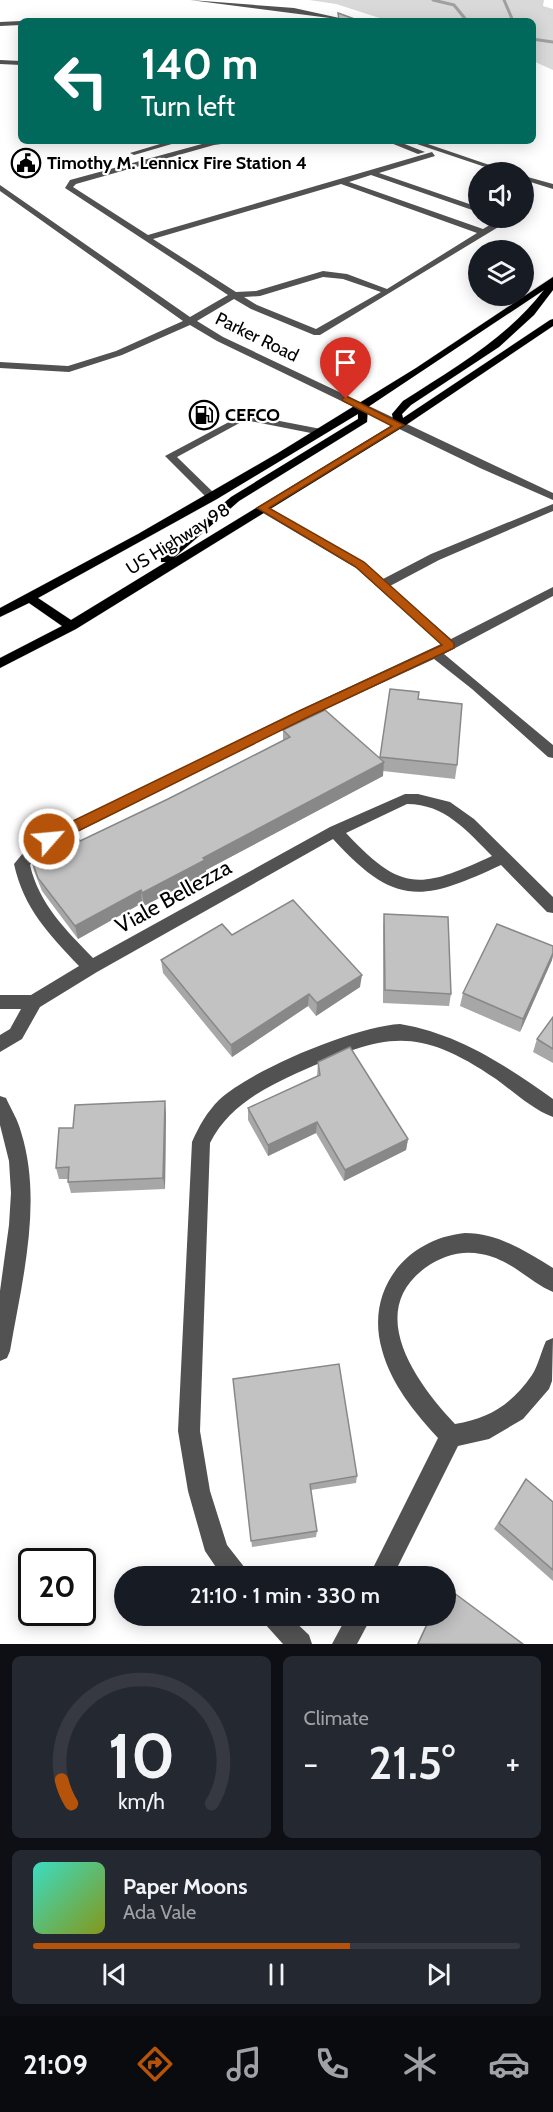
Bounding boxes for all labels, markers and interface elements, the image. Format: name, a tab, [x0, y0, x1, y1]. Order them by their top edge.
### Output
text: 140 m	[141, 38, 258, 90]
icon: left	[42, 42, 120, 120]
text: Turn left	[141, 90, 235, 123]
public building icon: Timothy M. Lennicx Fire Station 4	[10, 147, 42, 179]
place label: Timothy M. Lennicx Fire Station 4	[47, 152, 307, 174]
map controls	[468, 162, 534, 306]
button: sound	[468, 162, 534, 228]
button: layers	[468, 240, 534, 306]
street label: Parker Road	[212, 307, 302, 367]
pin	[320, 337, 371, 399]
icon: arrive	[329, 346, 362, 379]
fuel station icon: CEFCO	[188, 399, 220, 431]
place label: CEFCO	[225, 404, 280, 426]
street label: US Highway 98	[122, 498, 234, 580]
position arrow	[17, 807, 81, 871]
street label: Viale Bellezza	[111, 853, 236, 939]
speed limit sign: 20	[18, 1548, 96, 1626]
text: 21:10 · 1 min · 330 m	[190, 1582, 380, 1609]
text: Climate	[304, 1706, 369, 1730]
text: 10	[108, 1718, 175, 1794]
text: 21.5°	[368, 1736, 455, 1790]
text: −	[304, 1743, 318, 1783]
text: +	[505, 1743, 520, 1783]
text: km/h	[118, 1788, 165, 1814]
text: Paper Moons	[123, 1873, 247, 1900]
text: Ada Vale	[123, 1900, 196, 1924]
icon: previous	[98, 1958, 131, 1991]
icon: pause	[260, 1958, 293, 1991]
icon: next	[422, 1958, 455, 1991]
icon: directions	[134, 2043, 176, 2085]
icon: music	[223, 2043, 265, 2085]
icon: phone	[311, 2043, 353, 2085]
icon: climate	[399, 2043, 441, 2085]
icon: car	[488, 2043, 530, 2085]
text: 21:09	[23, 2048, 88, 2081]

